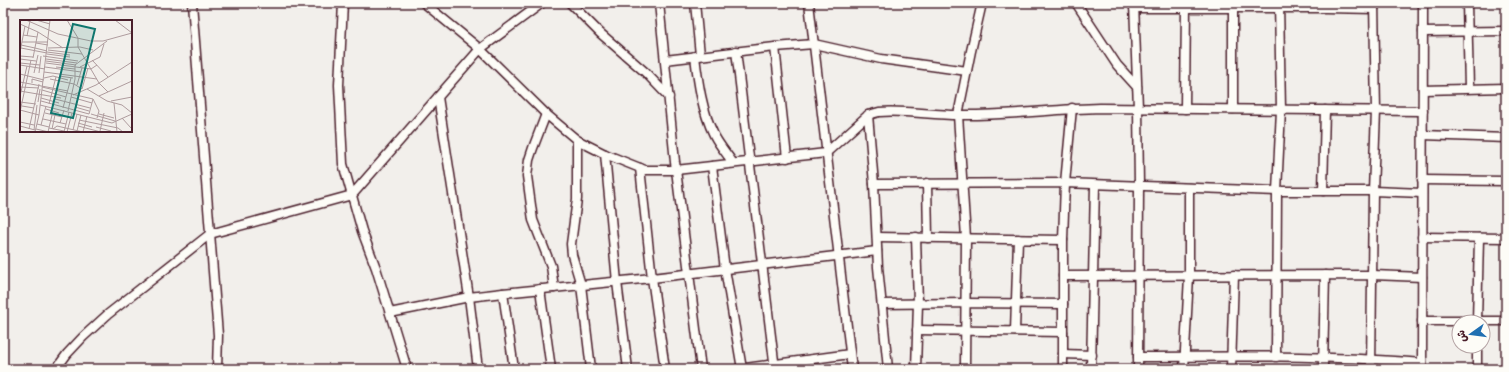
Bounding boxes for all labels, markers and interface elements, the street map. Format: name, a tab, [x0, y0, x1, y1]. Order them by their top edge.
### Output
inset map	[20, 20, 132, 132]
north arrow	[1451, 314, 1491, 354]
text: ش	[1454, 329, 1470, 344]

